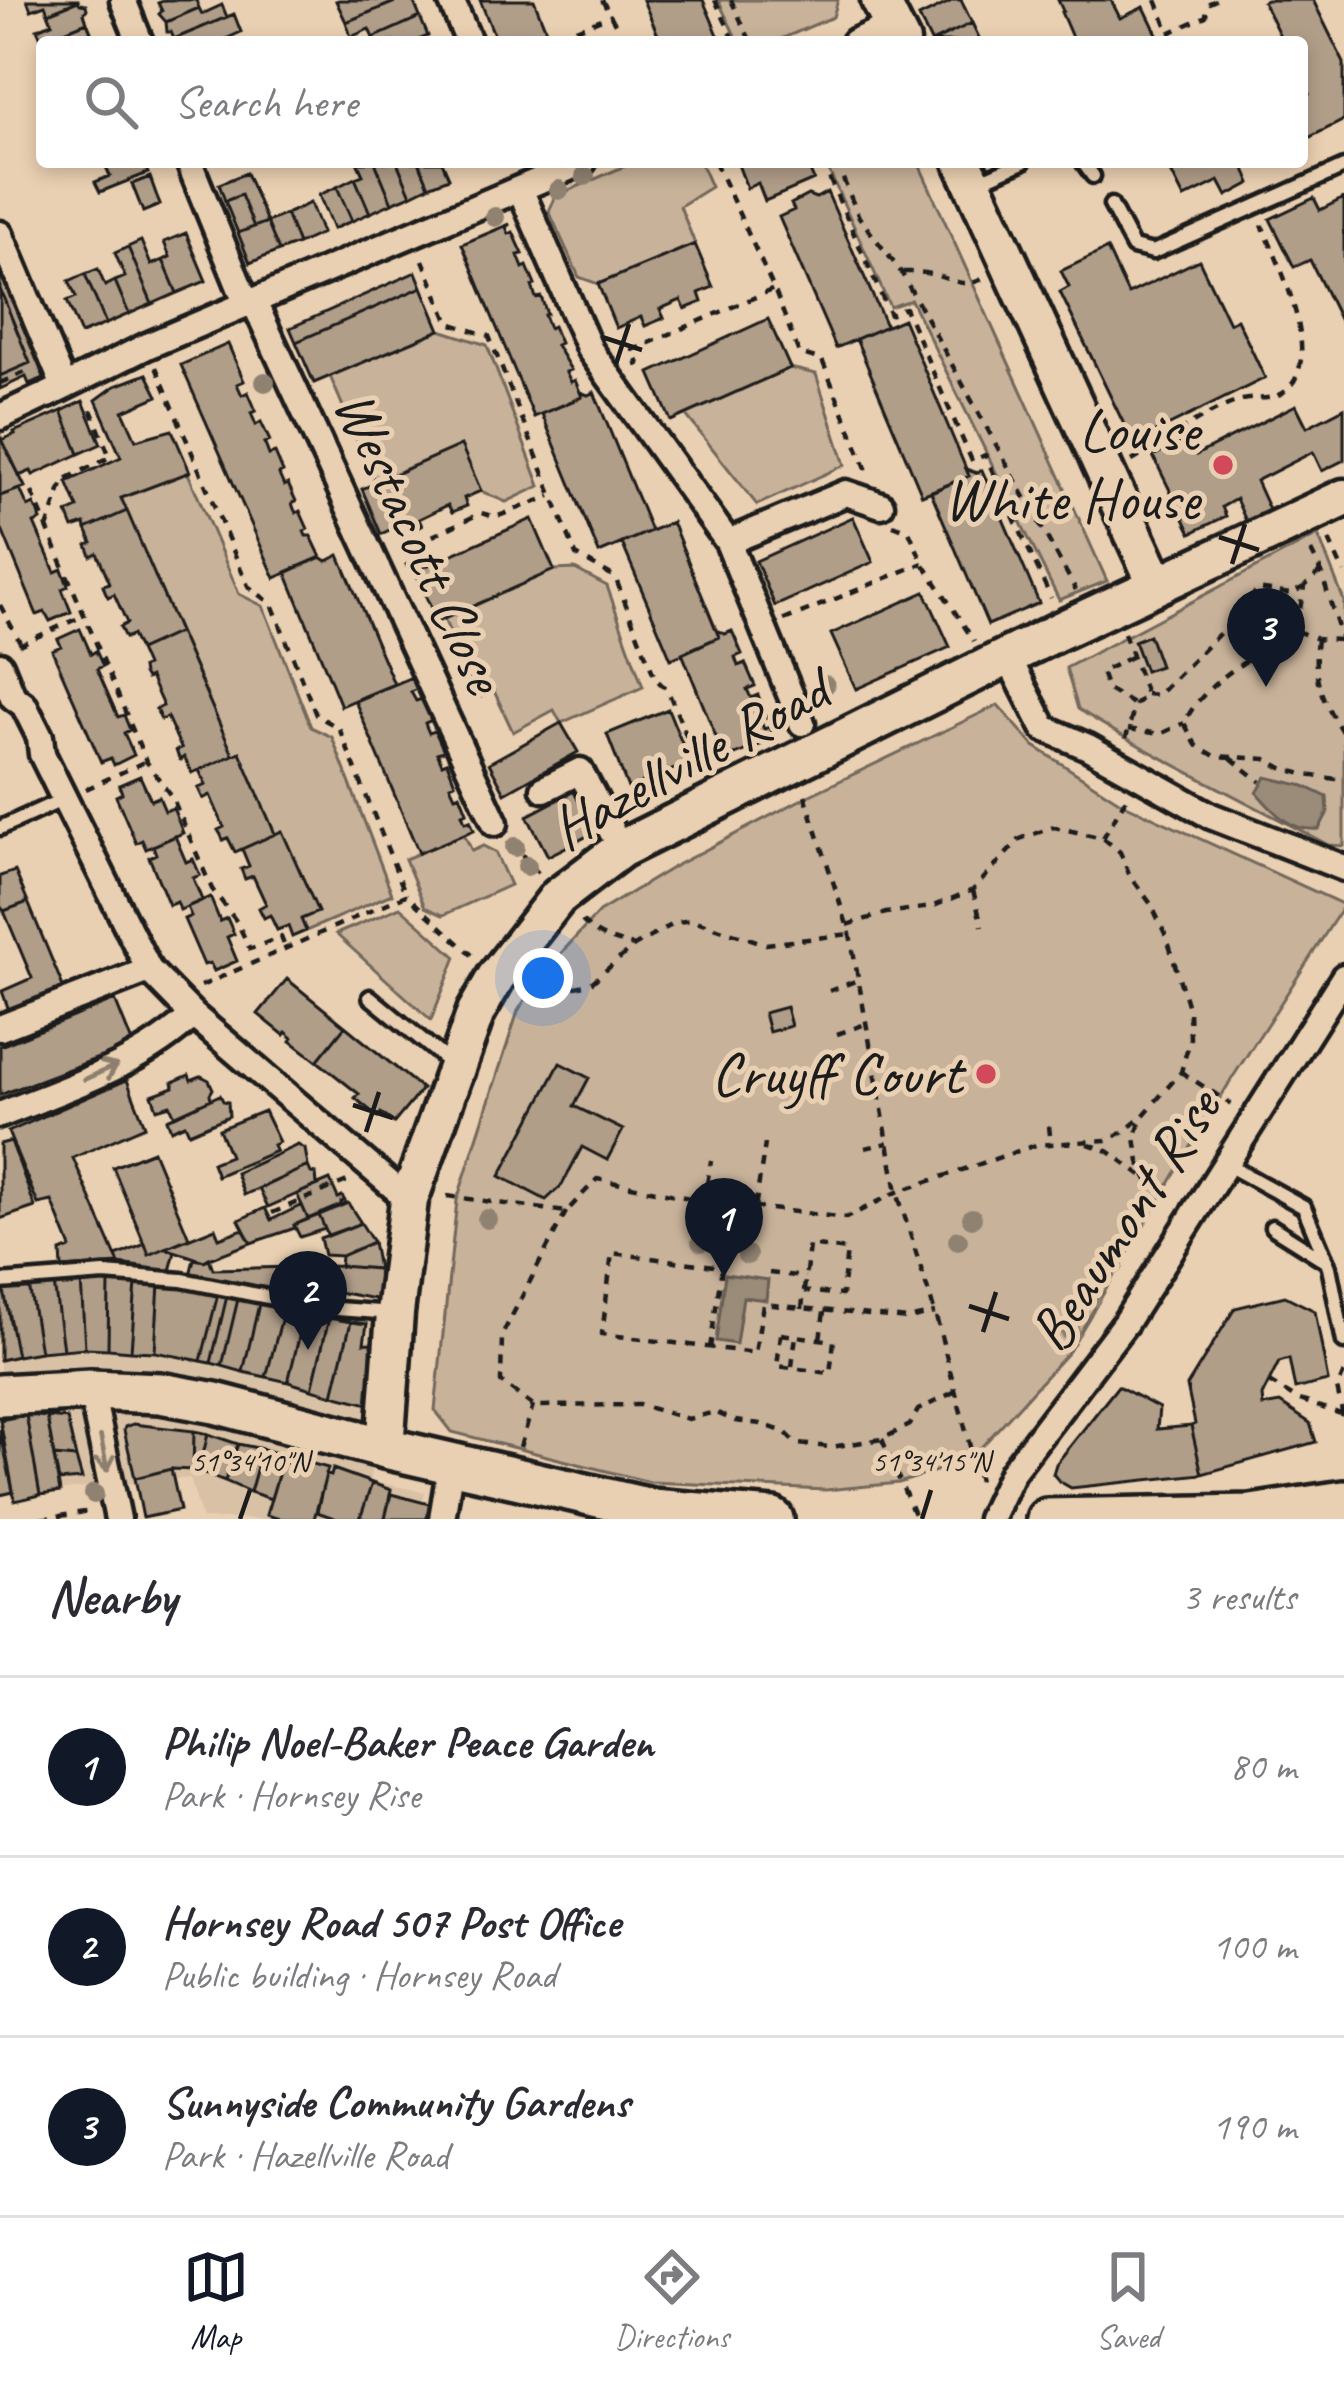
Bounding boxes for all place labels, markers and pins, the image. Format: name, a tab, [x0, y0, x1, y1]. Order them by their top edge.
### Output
place label: Louise White House	[944, 392, 1203, 537]
marker: Louise White House	[1210, 452, 1236, 478]
pin: 3	[1227, 588, 1305, 687]
place label: Cruyff Court	[711, 1036, 967, 1112]
marker: Cruyff Court	[973, 1061, 999, 1087]
pin: 1	[685, 1178, 763, 1277]
pin: 2	[269, 1251, 347, 1350]

